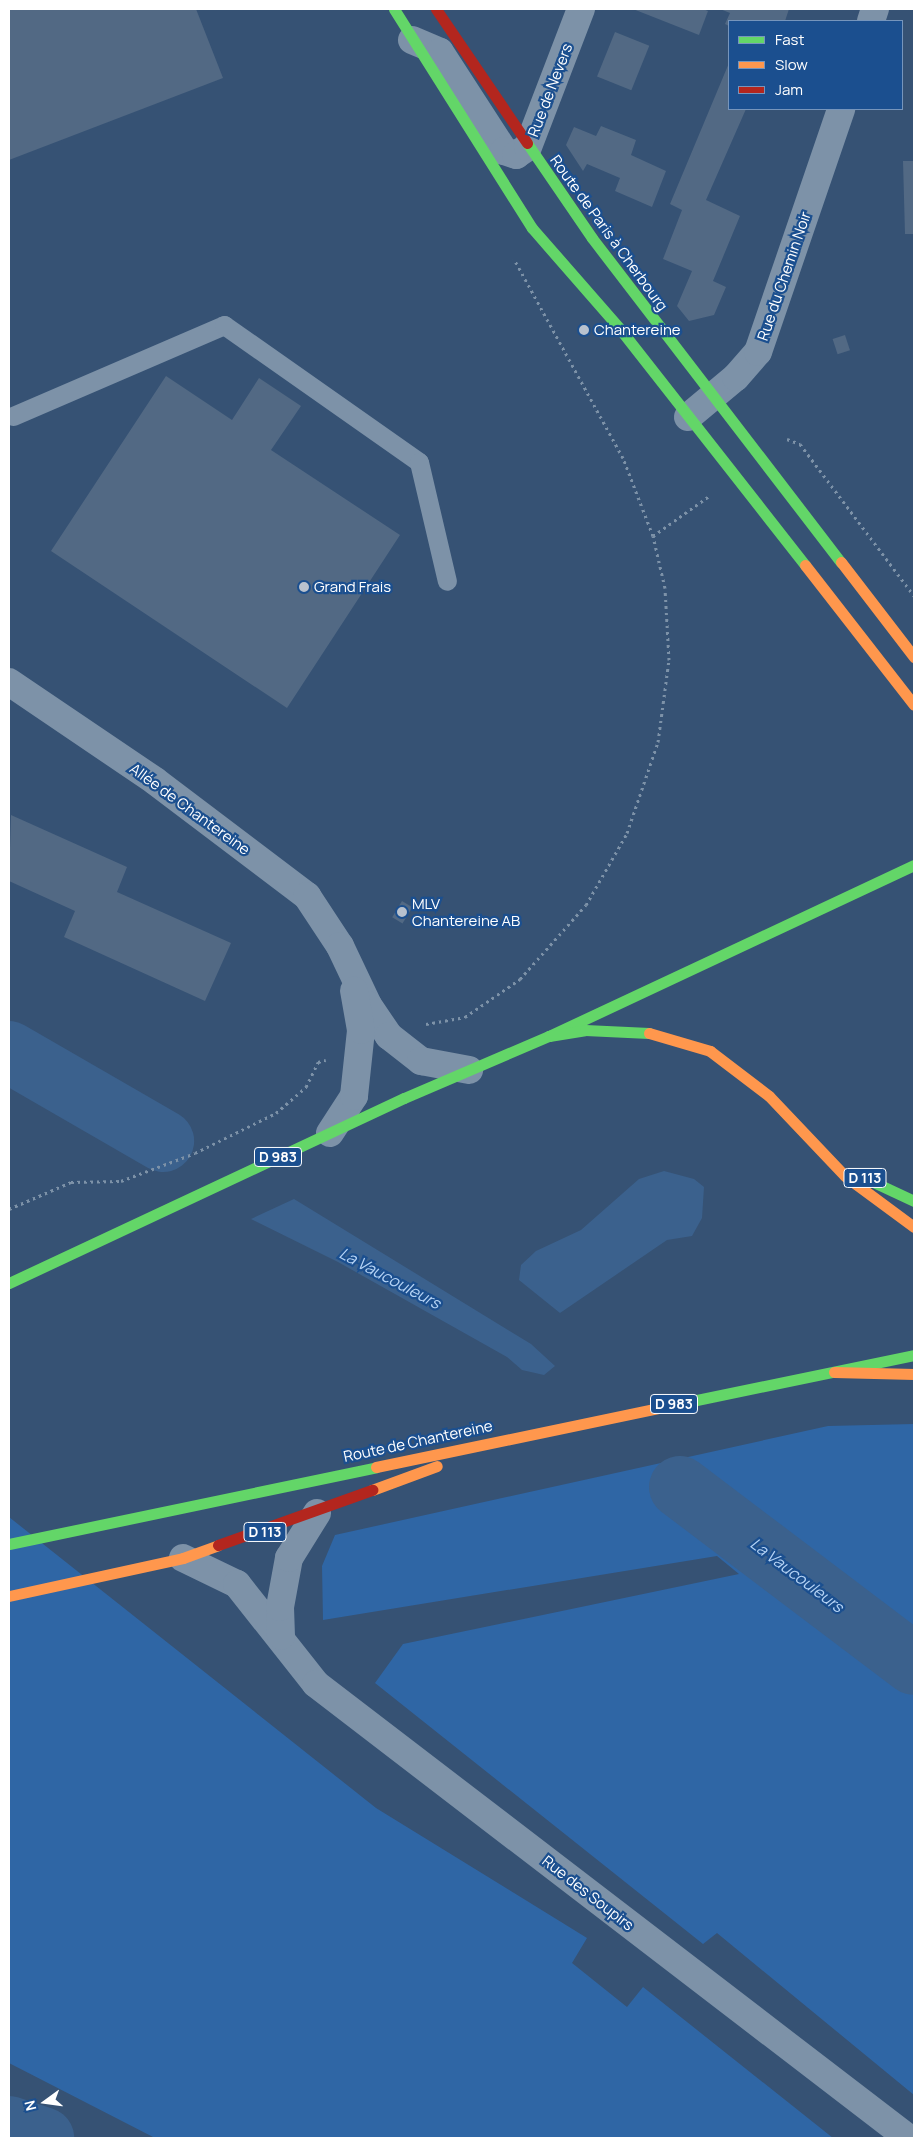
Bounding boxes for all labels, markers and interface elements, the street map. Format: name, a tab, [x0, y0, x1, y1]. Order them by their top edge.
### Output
legend	[728, 20, 903, 110]
text: Fast	[775, 29, 804, 50]
street label: Rue de Nevers	[524, 41, 576, 139]
text: Slow	[775, 54, 808, 75]
text: Jam	[775, 79, 803, 100]
street label: Route de Paris à Cherbourg	[546, 152, 672, 314]
street label: Rue du Chemin Noir	[753, 209, 815, 343]
place label: Chantereine	[594, 321, 681, 339]
marker: Chantereine	[578, 324, 590, 336]
place label: Grand Frais	[314, 578, 391, 596]
marker: Grand Frais	[298, 581, 310, 593]
street label: Allée de Chantereine	[126, 759, 254, 859]
place label: MLV Chantereine AB	[412, 894, 520, 929]
marker: MLV Chantereine AB	[396, 906, 408, 918]
road number: D 983	[253, 1146, 303, 1168]
road number: D 113	[842, 1166, 888, 1190]
water label: La Vaucouleurs	[336, 1243, 444, 1313]
road number: D 983	[649, 1392, 699, 1416]
street label: Route de Chantereine	[342, 1416, 494, 1466]
road number: D 113	[242, 1520, 288, 1544]
water label: La Vaucouleurs	[747, 1534, 847, 1616]
street label: Rue des Soupirs	[539, 1852, 637, 1934]
north arrow	[20, 2077, 70, 2127]
text: N	[20, 2099, 40, 2113]

